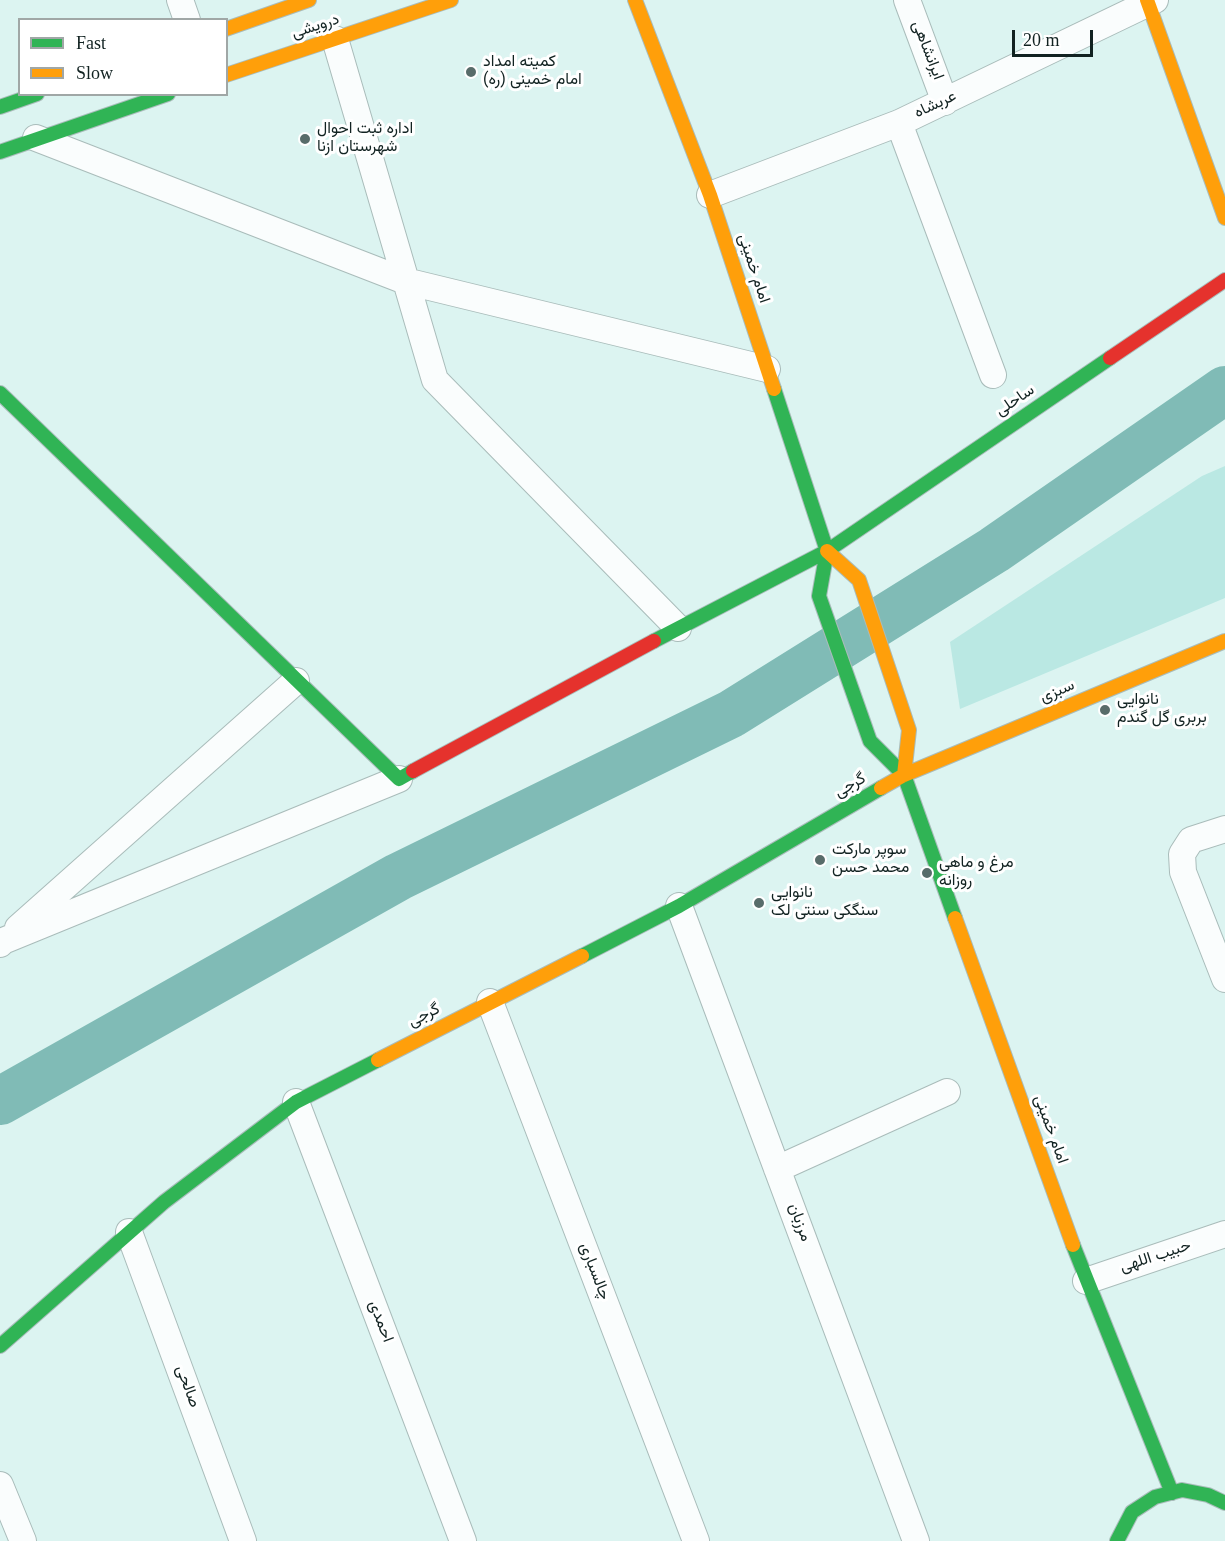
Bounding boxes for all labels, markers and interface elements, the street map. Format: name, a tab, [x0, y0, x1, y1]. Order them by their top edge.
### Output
street label: درویشی	[290, 11, 342, 45]
legend	[18, 18, 228, 96]
scale bar	[1015, 18, 1096, 56]
street label: ایرانشاهی	[906, 19, 946, 83]
text: 20 m	[1023, 30, 1060, 50]
text: Fast	[76, 33, 106, 53]
place label: کمیته امداد امام خمینی (ره)	[483, 53, 582, 91]
text: Slow	[76, 63, 113, 83]
marker: کمیته امداد امام خمینی (ره)	[464, 65, 478, 79]
street label: عربشاه	[912, 88, 960, 124]
place label: اداره ثبت احوال شهرستان ازنا	[317, 120, 413, 158]
marker: اداره ثبت احوال شهرستان ازنا	[298, 132, 312, 146]
street label: امام خمینی	[732, 232, 772, 306]
street label: ساحلی	[993, 382, 1039, 422]
street label: سبزی	[1038, 677, 1078, 709]
place label: نانوایی بربری گل گندم	[1117, 691, 1207, 729]
marker: نانوایی بربری گل گندم	[1098, 703, 1112, 717]
street label: گرجی	[832, 770, 870, 804]
place label: سوپر مارکت محمد حسن	[832, 841, 909, 879]
marker: سوپر مارکت محمد حسن	[813, 853, 827, 867]
place label: مرغ و ماهی روزانه	[939, 854, 1014, 892]
marker: مرغ و ماهی روزانه	[920, 866, 934, 880]
place label: نانوایی سنگکی سنتی لک	[771, 884, 878, 922]
marker: نانوایی سنگکی سنتی لک	[752, 896, 766, 910]
street label: گرجی	[406, 1001, 444, 1033]
street label: امام خمینی	[1028, 1093, 1070, 1167]
street label: مرزبان	[782, 1201, 814, 1245]
street label: حبیب اللهی	[1118, 1237, 1194, 1279]
street label: چالسباری	[573, 1241, 613, 1303]
street label: احمدی	[362, 1298, 396, 1346]
street label: صالحی	[170, 1363, 202, 1411]

